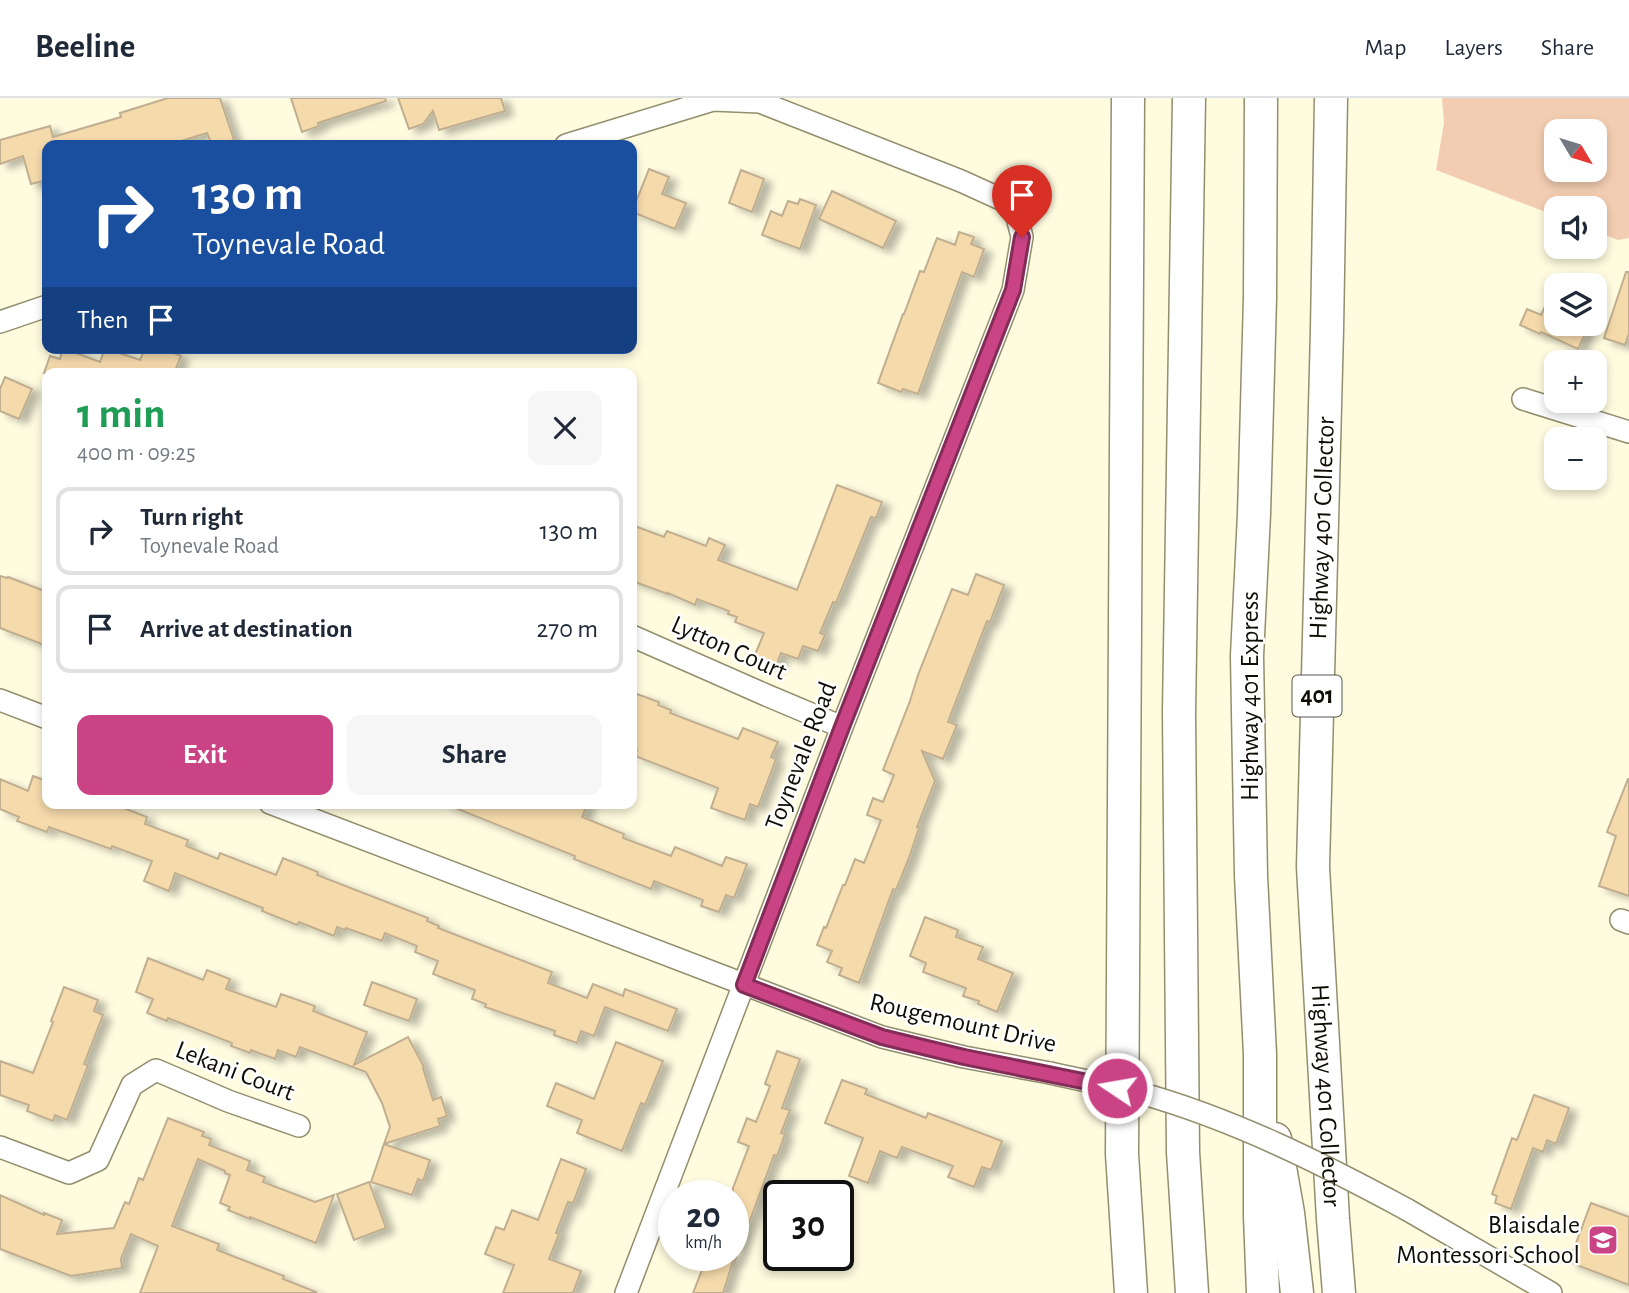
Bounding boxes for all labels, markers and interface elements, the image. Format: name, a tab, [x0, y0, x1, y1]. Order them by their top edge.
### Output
text: Beeline	[35, 31, 135, 64]
text: Map	[1364, 36, 1406, 60]
text: Layers	[1444, 36, 1503, 60]
text: Share	[1541, 36, 1594, 60]
north arrow	[1544, 119, 1606, 182]
map controls	[1544, 119, 1607, 490]
pin	[992, 165, 1052, 237]
icon: right	[77, 168, 168, 259]
text: 130 m	[192, 170, 303, 219]
icon: arrive	[1003, 176, 1041, 214]
button: sound	[1544, 196, 1607, 259]
text: Toynevale Road	[192, 228, 385, 260]
button: layers	[1544, 273, 1607, 336]
icon: arrive	[142, 301, 180, 339]
text: Then	[77, 307, 128, 333]
button: +	[1544, 350, 1607, 413]
button: close	[528, 391, 602, 465]
text: 1 min	[77, 393, 166, 435]
street label: Highway 401 Collector	[1305, 416, 1339, 640]
button: −	[1544, 427, 1607, 490]
text: 400 m · 09:25	[77, 442, 196, 465]
text: Turn right	[140, 504, 243, 530]
icon: right	[81, 512, 119, 550]
text: 130 m	[540, 518, 598, 544]
text: Toynevale Road	[140, 535, 279, 558]
street label: Highway 401 Express	[1237, 591, 1263, 801]
icon: arrive	[81, 610, 119, 648]
street label: Lytton Court	[667, 611, 791, 685]
text: Arrive at destination	[140, 616, 353, 642]
text: 270 m	[537, 616, 598, 642]
road number: 401	[1292, 676, 1342, 716]
street label: Toynevale Road	[761, 678, 841, 834]
button: Exit	[77, 715, 333, 795]
button: Share	[347, 715, 602, 795]
street label: Highway 401 Collector	[1307, 983, 1345, 1208]
street label: Rougemount Drive	[867, 989, 1059, 1057]
street label: Lekani Court	[172, 1036, 298, 1106]
position arrow	[1080, 1051, 1154, 1125]
speed limit sign: 30	[763, 1180, 854, 1271]
text: 20	[686, 1199, 721, 1234]
place label: Blaisdale Montessori School	[1396, 1212, 1580, 1268]
school or university icon: Blaisdale Montessori School	[1586, 1223, 1620, 1257]
text: km/h	[685, 1234, 722, 1252]

